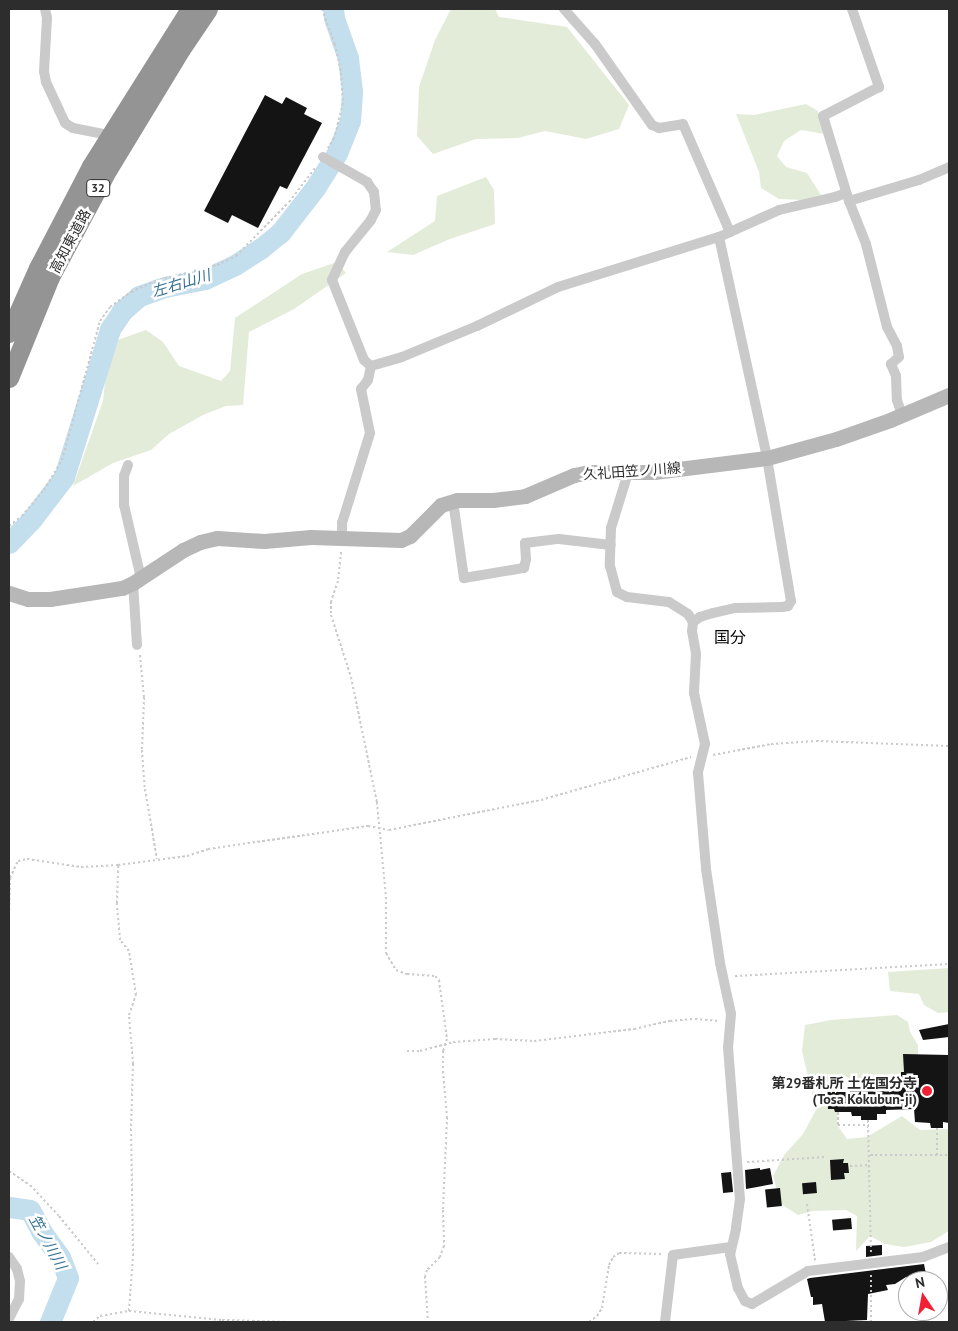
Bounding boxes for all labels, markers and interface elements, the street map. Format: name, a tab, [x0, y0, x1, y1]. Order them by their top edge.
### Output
road number: 32	[86, 178, 110, 198]
street label: 高知東道路	[46, 206, 94, 276]
water label: 左右山川	[150, 266, 212, 300]
street label: 久礼田笠ノ川線	[583, 459, 681, 483]
district label: 国分	[714, 627, 746, 647]
place label: 第29番札所 土佐国分寺 (Tosa Kokubun-ji)	[772, 1075, 917, 1108]
marker: 第29番札所 土佐国分寺 (Tosa Kokubun-ji)	[921, 1085, 933, 1097]
water label: 笠ノ川川	[26, 1211, 70, 1273]
north arrow	[898, 1271, 948, 1321]
text: N	[914, 1273, 926, 1292]

